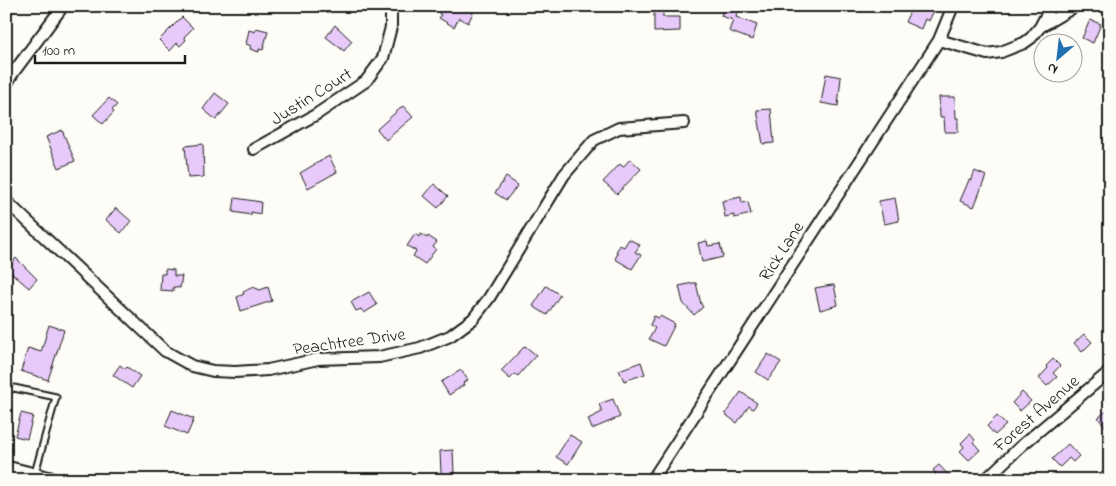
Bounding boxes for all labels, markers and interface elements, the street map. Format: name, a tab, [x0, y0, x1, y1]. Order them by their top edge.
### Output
scale bar	[35, 32, 185, 64]
north arrow	[1034, 32, 1084, 82]
text: 100 m	[42, 40, 75, 62]
text: N	[1043, 57, 1062, 80]
street label: Justin Court	[266, 62, 358, 133]
street label: Rick Lane	[754, 216, 812, 287]
street label: Peachtree Drive	[291, 322, 408, 364]
street label: Forest Avenue	[988, 369, 1087, 460]

